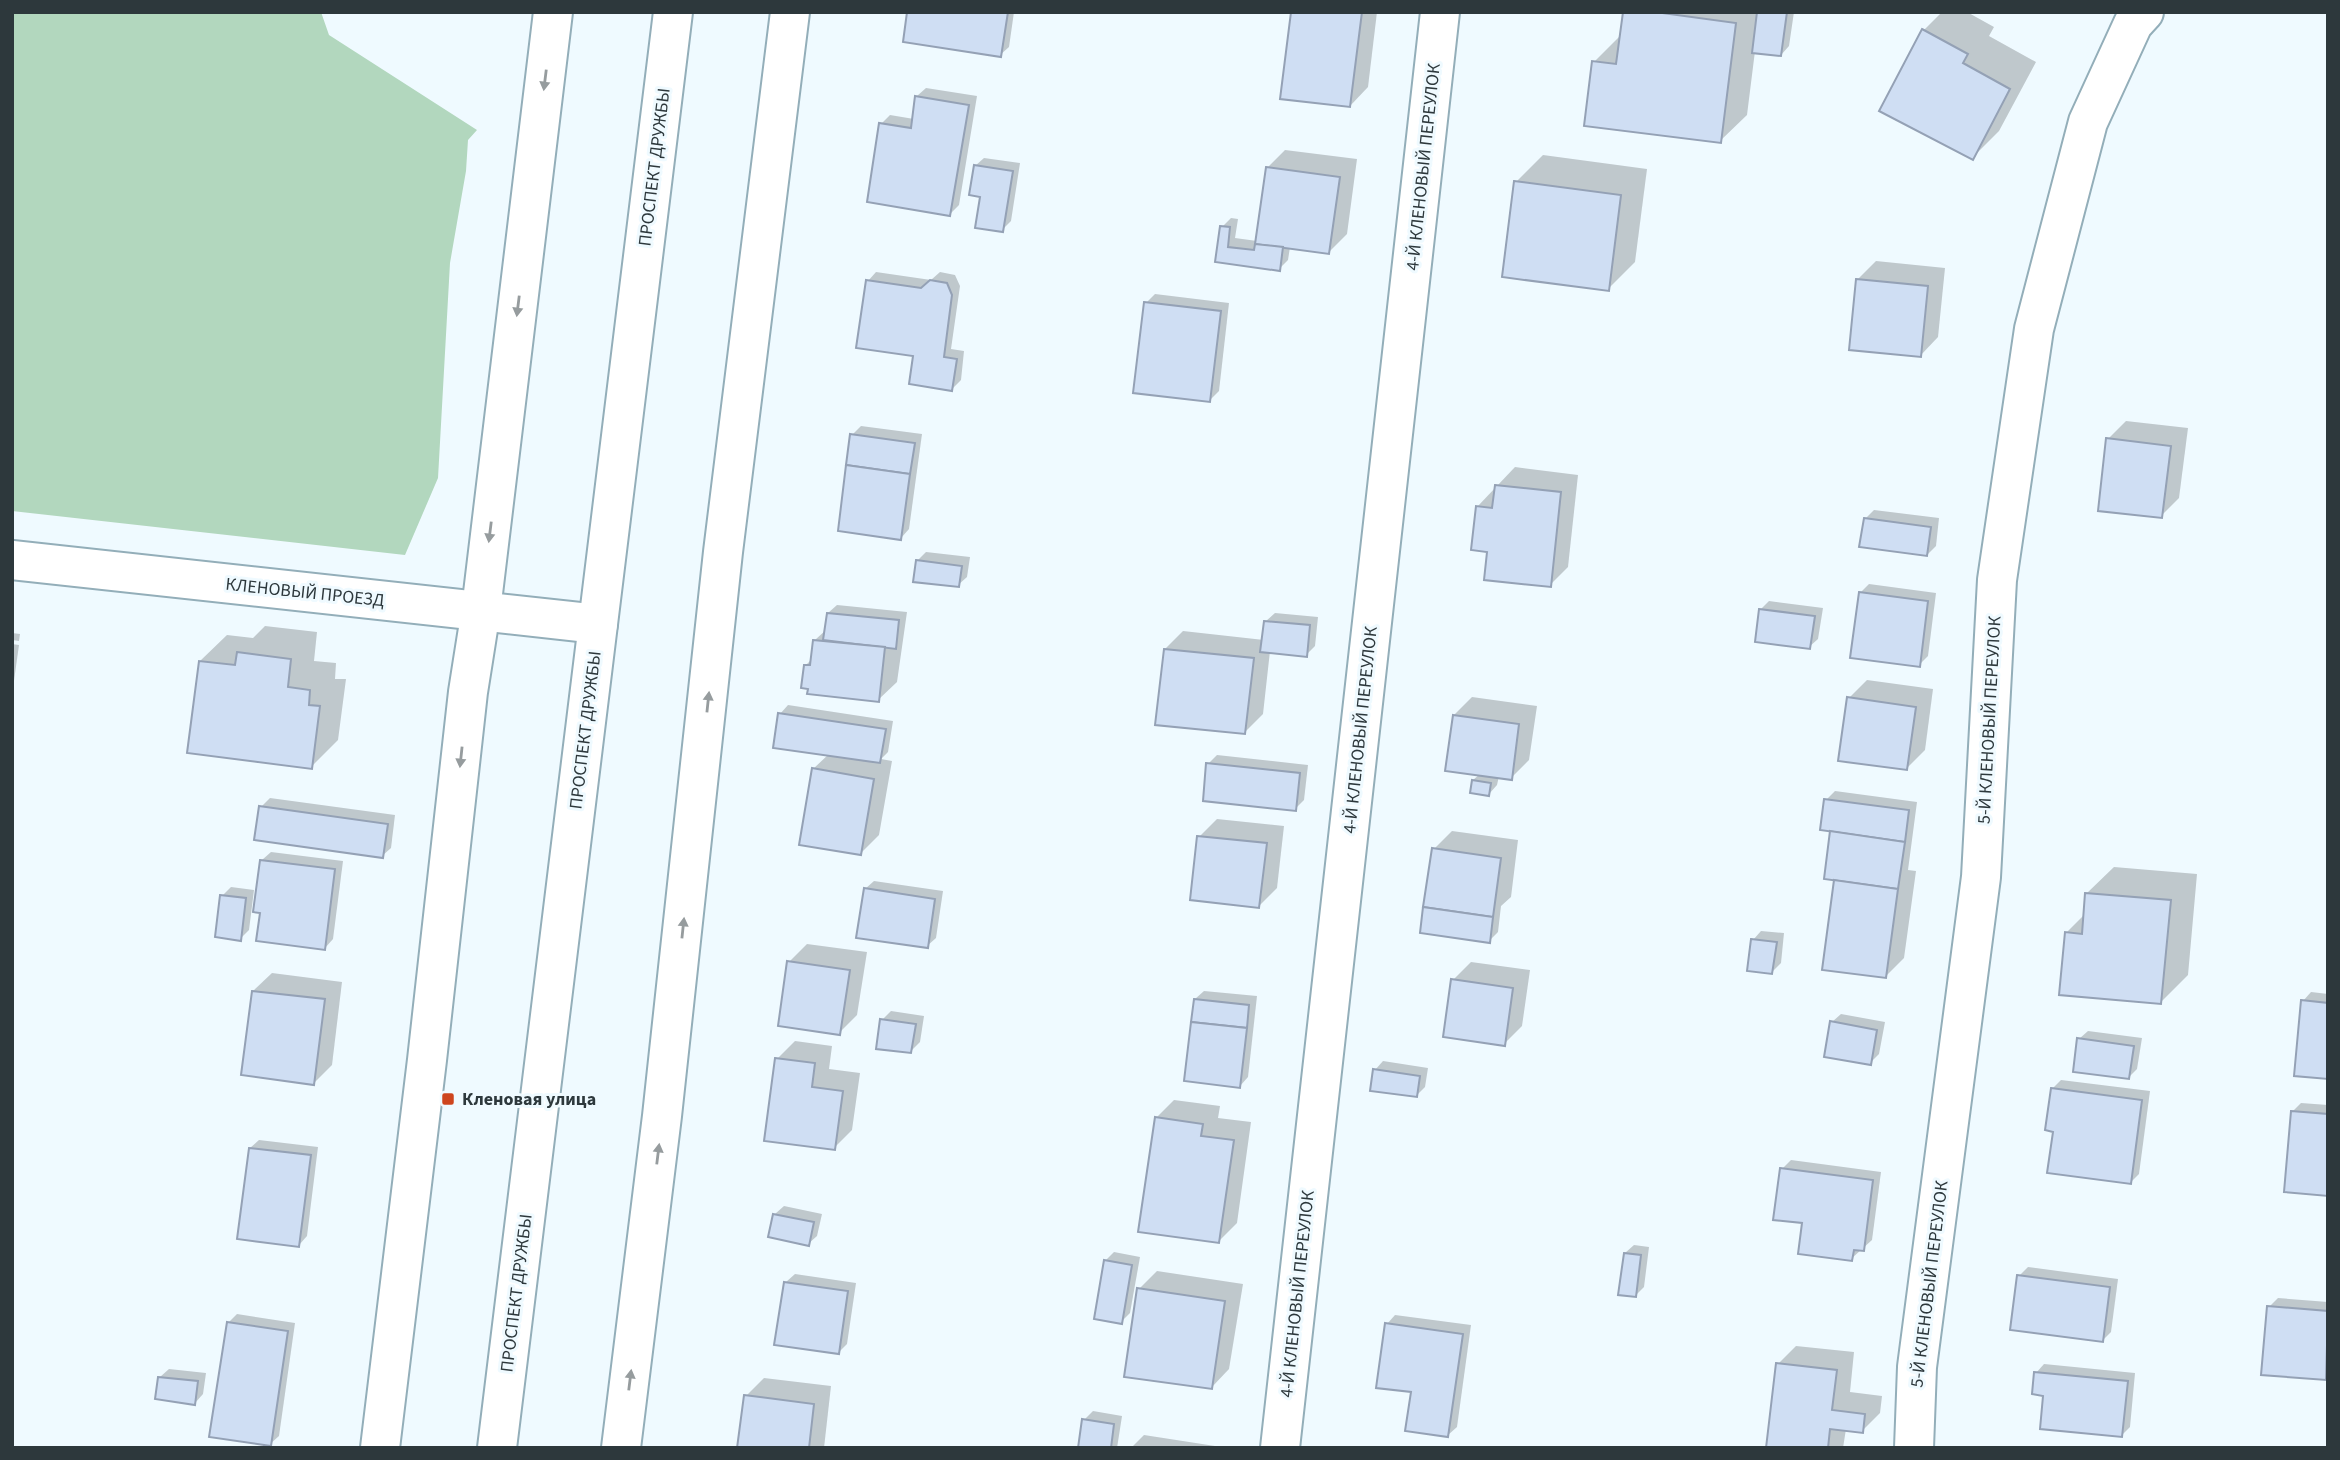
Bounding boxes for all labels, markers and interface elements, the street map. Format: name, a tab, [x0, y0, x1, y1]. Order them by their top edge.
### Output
street label: 4-Й КЛЕНОВЫЙ ПЕРЕУЛОК	[1400, 62, 1447, 272]
one-way arrow	[539, 69, 550, 91]
street label: ПРОСПЕКТ ДРУЖБЫ	[632, 87, 677, 248]
one-way arrow	[512, 295, 523, 317]
one-way arrow	[485, 521, 496, 543]
street label: КЛЕНОВЫЙ ПРОЕЗД	[224, 572, 386, 613]
street label: 5-Й КЛЕНОВЫЙ ПЕРЕУЛОК	[1972, 615, 2007, 825]
street label: 4-Й КЛЕНОВЫЙ ПЕРЕУЛОК	[1337, 625, 1384, 835]
street label: ПРОСПЕКТ ДРУЖБЫ	[563, 650, 608, 811]
one-way arrow	[703, 691, 714, 713]
one-way arrow	[455, 746, 466, 768]
one-way arrow	[678, 917, 689, 939]
place label: Кленовая улица	[462, 1087, 596, 1112]
marker: Кленовая улица	[440, 1091, 456, 1107]
one-way arrow	[652, 1143, 663, 1165]
street label: 5-Й КЛЕНОВЫЙ ПЕРЕУЛОК	[1904, 1179, 1955, 1389]
street label: 4-Й КЛЕНОВЫЙ ПЕРЕУЛОК	[1274, 1189, 1321, 1399]
street label: ПРОСПЕКТ ДРУЖБЫ	[494, 1213, 539, 1374]
one-way arrow	[624, 1369, 635, 1391]

